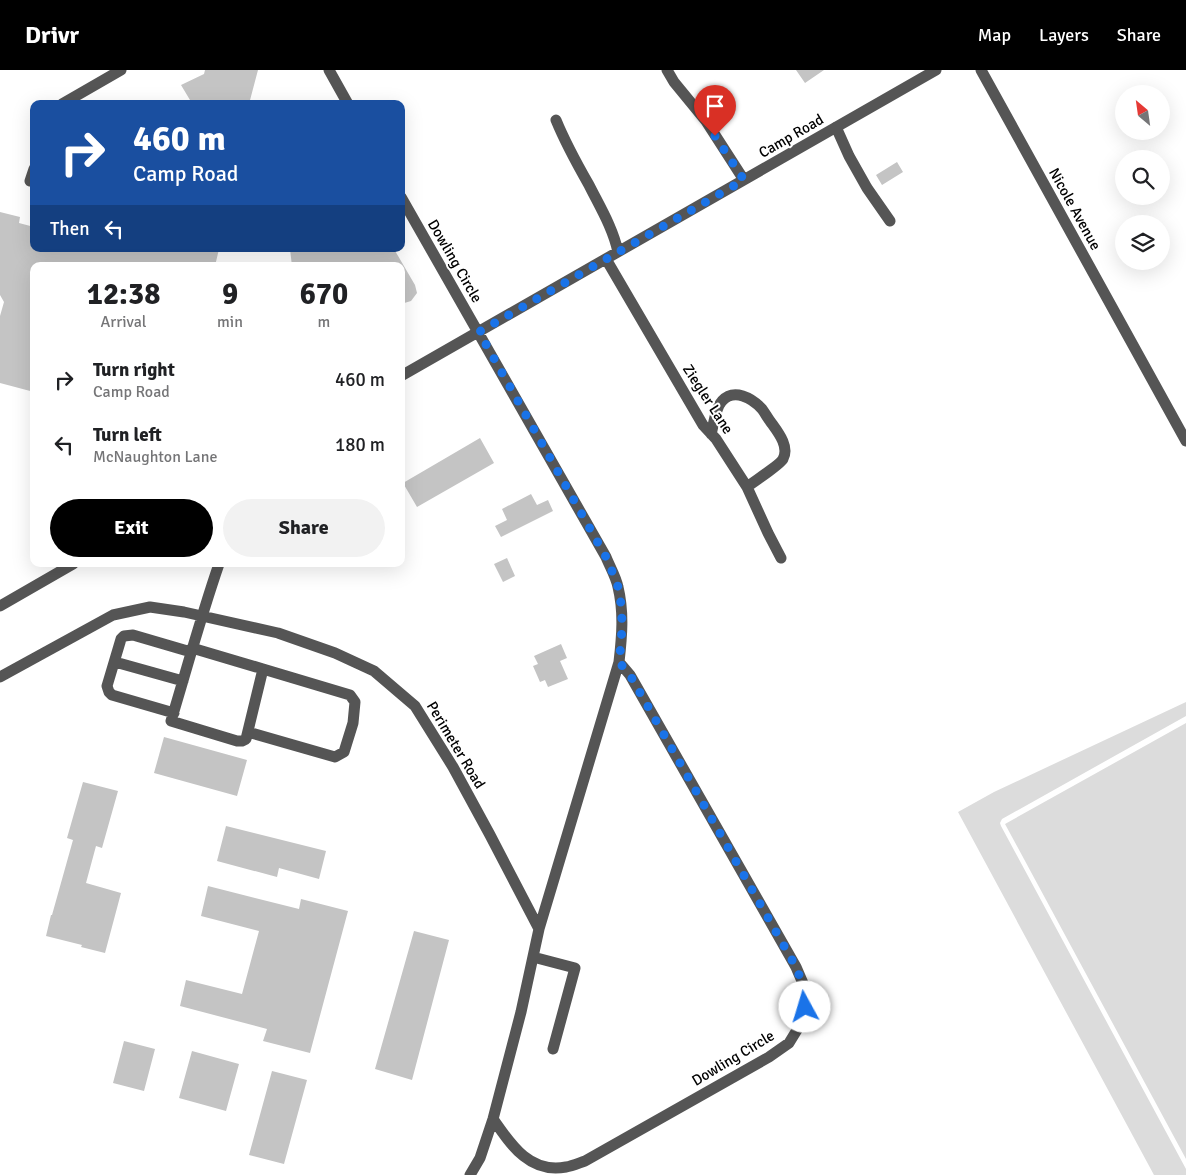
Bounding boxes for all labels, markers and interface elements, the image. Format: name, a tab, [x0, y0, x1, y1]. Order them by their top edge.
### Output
text: Drivr	[25, 20, 79, 50]
text: Map	[978, 24, 1011, 46]
text: Layers	[1039, 24, 1089, 46]
text: Share	[1117, 24, 1161, 46]
pin	[694, 85, 736, 136]
north arrow	[1115, 85, 1170, 140]
map controls	[1115, 85, 1170, 270]
icon: arrive	[701, 92, 729, 120]
street label: Camp Road	[755, 110, 827, 162]
text: 460 m	[133, 117, 226, 160]
icon: right	[50, 120, 115, 185]
button: search	[1115, 150, 1170, 205]
text: Camp Road	[133, 160, 238, 187]
street label: Nicole Avenue	[1045, 165, 1105, 253]
icon: left	[100, 215, 128, 243]
button: layers	[1115, 215, 1170, 270]
street label: Dowling Circle	[424, 216, 486, 306]
text: Then	[50, 217, 90, 241]
text: 12:38	[87, 276, 160, 313]
text: 9	[222, 276, 238, 313]
text: 670	[300, 276, 348, 313]
text: Arrival	[100, 312, 147, 332]
text: min	[217, 312, 243, 332]
text: m	[318, 312, 330, 332]
text: Turn right	[93, 358, 175, 382]
street label: Ziegler Lane	[679, 361, 737, 437]
icon: right	[50, 366, 78, 394]
text: 460 m	[335, 368, 385, 392]
text: Camp Road	[93, 382, 170, 402]
text: Turn left	[93, 423, 162, 447]
icon: left	[50, 431, 78, 459]
text: 180 m	[335, 433, 385, 457]
text: McNaughton Lane	[93, 447, 217, 467]
button: Exit	[50, 499, 213, 557]
button: Share	[223, 499, 385, 557]
street label: Perimeter Road	[423, 698, 489, 792]
position arrow	[778, 980, 830, 1032]
street label: Dowling Circle	[688, 1026, 778, 1090]

